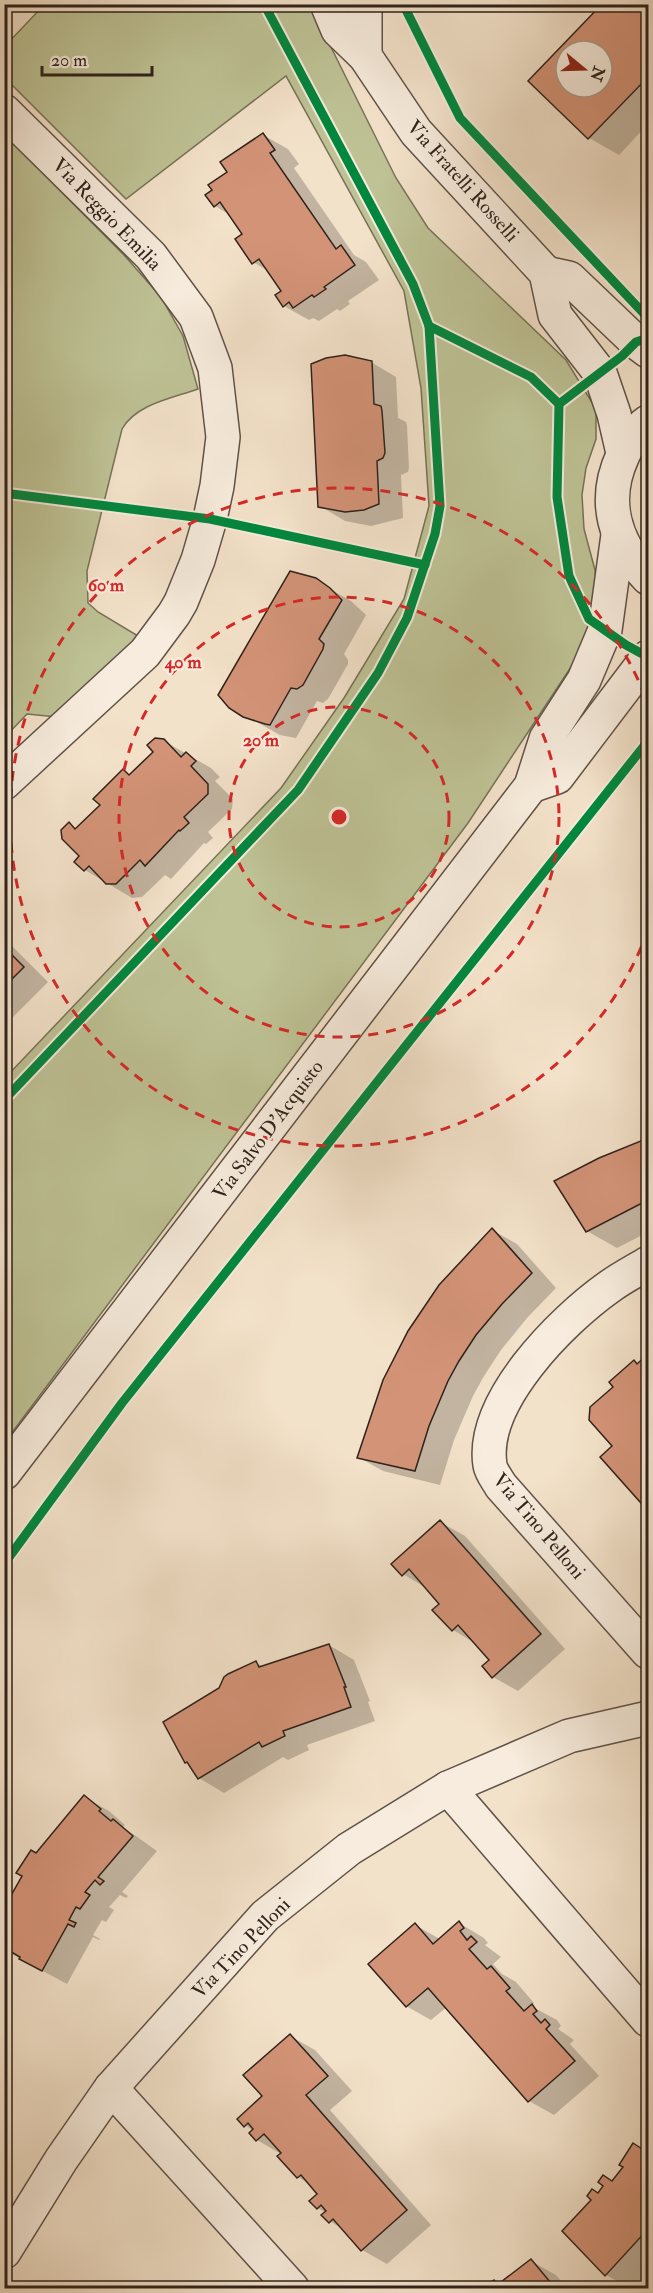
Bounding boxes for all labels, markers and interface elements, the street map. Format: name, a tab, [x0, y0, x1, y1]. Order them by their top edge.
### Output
scale bar	[42, 39, 152, 77]
north arrow	[554, 39, 614, 99]
text: 20 m	[51, 49, 87, 72]
text: N	[585, 63, 609, 84]
street label: Via Fratelli Rosselli	[402, 115, 524, 247]
street label: Via Reggio Emilia	[47, 152, 168, 276]
text: 60 m	[88, 574, 125, 597]
text: 40 m	[164, 651, 202, 674]
text: 20 m	[243, 729, 280, 752]
centre of rings	[329, 807, 349, 827]
street label: Via Salvo D'Acquisto	[207, 1055, 329, 1205]
street label: Via Tino Pelloni	[487, 1468, 591, 1584]
street label: Via Tino Pelloni	[187, 1892, 295, 2004]

